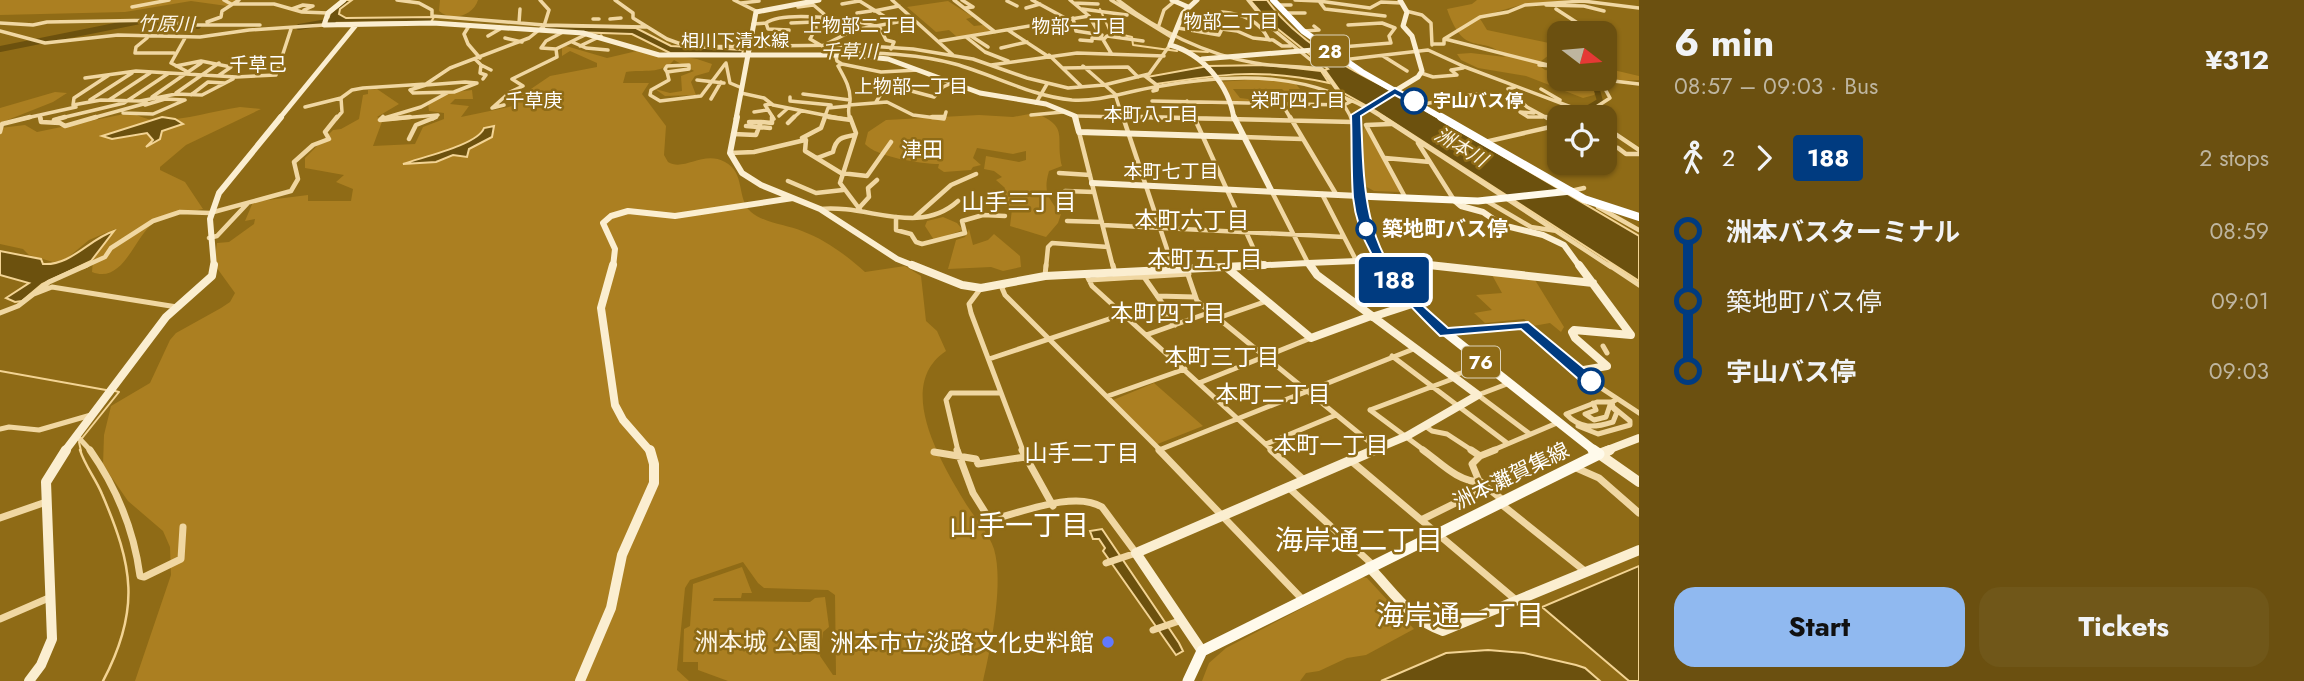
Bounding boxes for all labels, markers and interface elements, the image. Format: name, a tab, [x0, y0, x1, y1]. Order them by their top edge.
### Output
district label: 物部二丁目	[1183, 8, 1279, 35]
water label: 竹原川	[137, 10, 197, 38]
district label: 上物部二丁目	[803, 12, 917, 39]
district label: 物部一丁目	[1031, 13, 1127, 40]
text: 6 min	[1674, 15, 1774, 70]
north arrow	[1547, 21, 1617, 91]
map controls	[1547, 21, 1617, 175]
street label: 相川下清水線	[681, 28, 789, 54]
road number: 28	[1311, 36, 1349, 66]
water label: 千草川	[820, 38, 879, 65]
text: ¥312	[2205, 41, 2269, 79]
district label: 千草己	[229, 51, 287, 78]
text: 08:57 – 09:03 · Bus	[1674, 69, 1878, 103]
district label: 上物部一丁目	[854, 73, 968, 100]
district label: 千草庚	[505, 87, 563, 114]
district label: 栄町四丁目	[1250, 87, 1346, 114]
marker: 宇山バス停	[1401, 88, 1427, 114]
place label: 宇山バス停	[1433, 88, 1523, 114]
district label: 本町八丁目	[1103, 101, 1199, 128]
button: locate	[1547, 105, 1617, 175]
water label: 洲本川	[1430, 121, 1494, 174]
district label: 津田	[901, 135, 943, 165]
icon: walk	[1674, 139, 1712, 177]
icon: forward	[1745, 139, 1783, 177]
text: 188	[1807, 140, 1849, 175]
text: 2	[1722, 141, 1735, 175]
text: 2 stops	[2199, 141, 2269, 175]
district label: 本町七丁目	[1123, 158, 1219, 185]
district label: 山手三丁目	[962, 185, 1077, 219]
district label: 本町六丁目	[1135, 203, 1250, 237]
text: 洲本バスターミナル	[1726, 213, 1960, 251]
place label: 築地町バス停	[1382, 214, 1508, 244]
text: 08:59	[2210, 214, 2269, 248]
marker: 築地町バス停	[1356, 219, 1376, 239]
district label: 本町五丁目	[1148, 242, 1263, 276]
line badge: 188	[1354, 257, 1434, 303]
text: 188	[1373, 262, 1415, 297]
text: 築地町バス停	[1726, 283, 1882, 321]
text: 09:01	[2211, 284, 2269, 318]
district label: 本町四丁目	[1111, 296, 1226, 330]
district label: 本町三丁目	[1165, 340, 1280, 374]
road number: 76	[1462, 346, 1500, 378]
text: 宇山バス停	[1726, 353, 1856, 391]
text: 09:03	[2209, 354, 2269, 388]
unlabelled marker	[1578, 368, 1604, 394]
district label: 本町二丁目	[1216, 377, 1331, 411]
district label: 本町一丁目	[1274, 428, 1389, 462]
street label: 洲本灘賀集線	[1448, 435, 1574, 517]
district label: 山手二丁目	[1025, 436, 1140, 470]
district label: 山手一丁目	[949, 505, 1089, 546]
district label: 海岸通二丁目	[1275, 520, 1443, 561]
button: Start	[1674, 587, 1965, 667]
button: Tickets	[1979, 587, 2269, 667]
district label: 海岸通一丁目	[1376, 595, 1544, 636]
park label: 洲本城 公園	[694, 624, 822, 659]
place label: 洲本市立淡路文化史料館	[830, 625, 1094, 660]
marker: 洲本市立淡路文化史料館	[1100, 634, 1116, 650]

